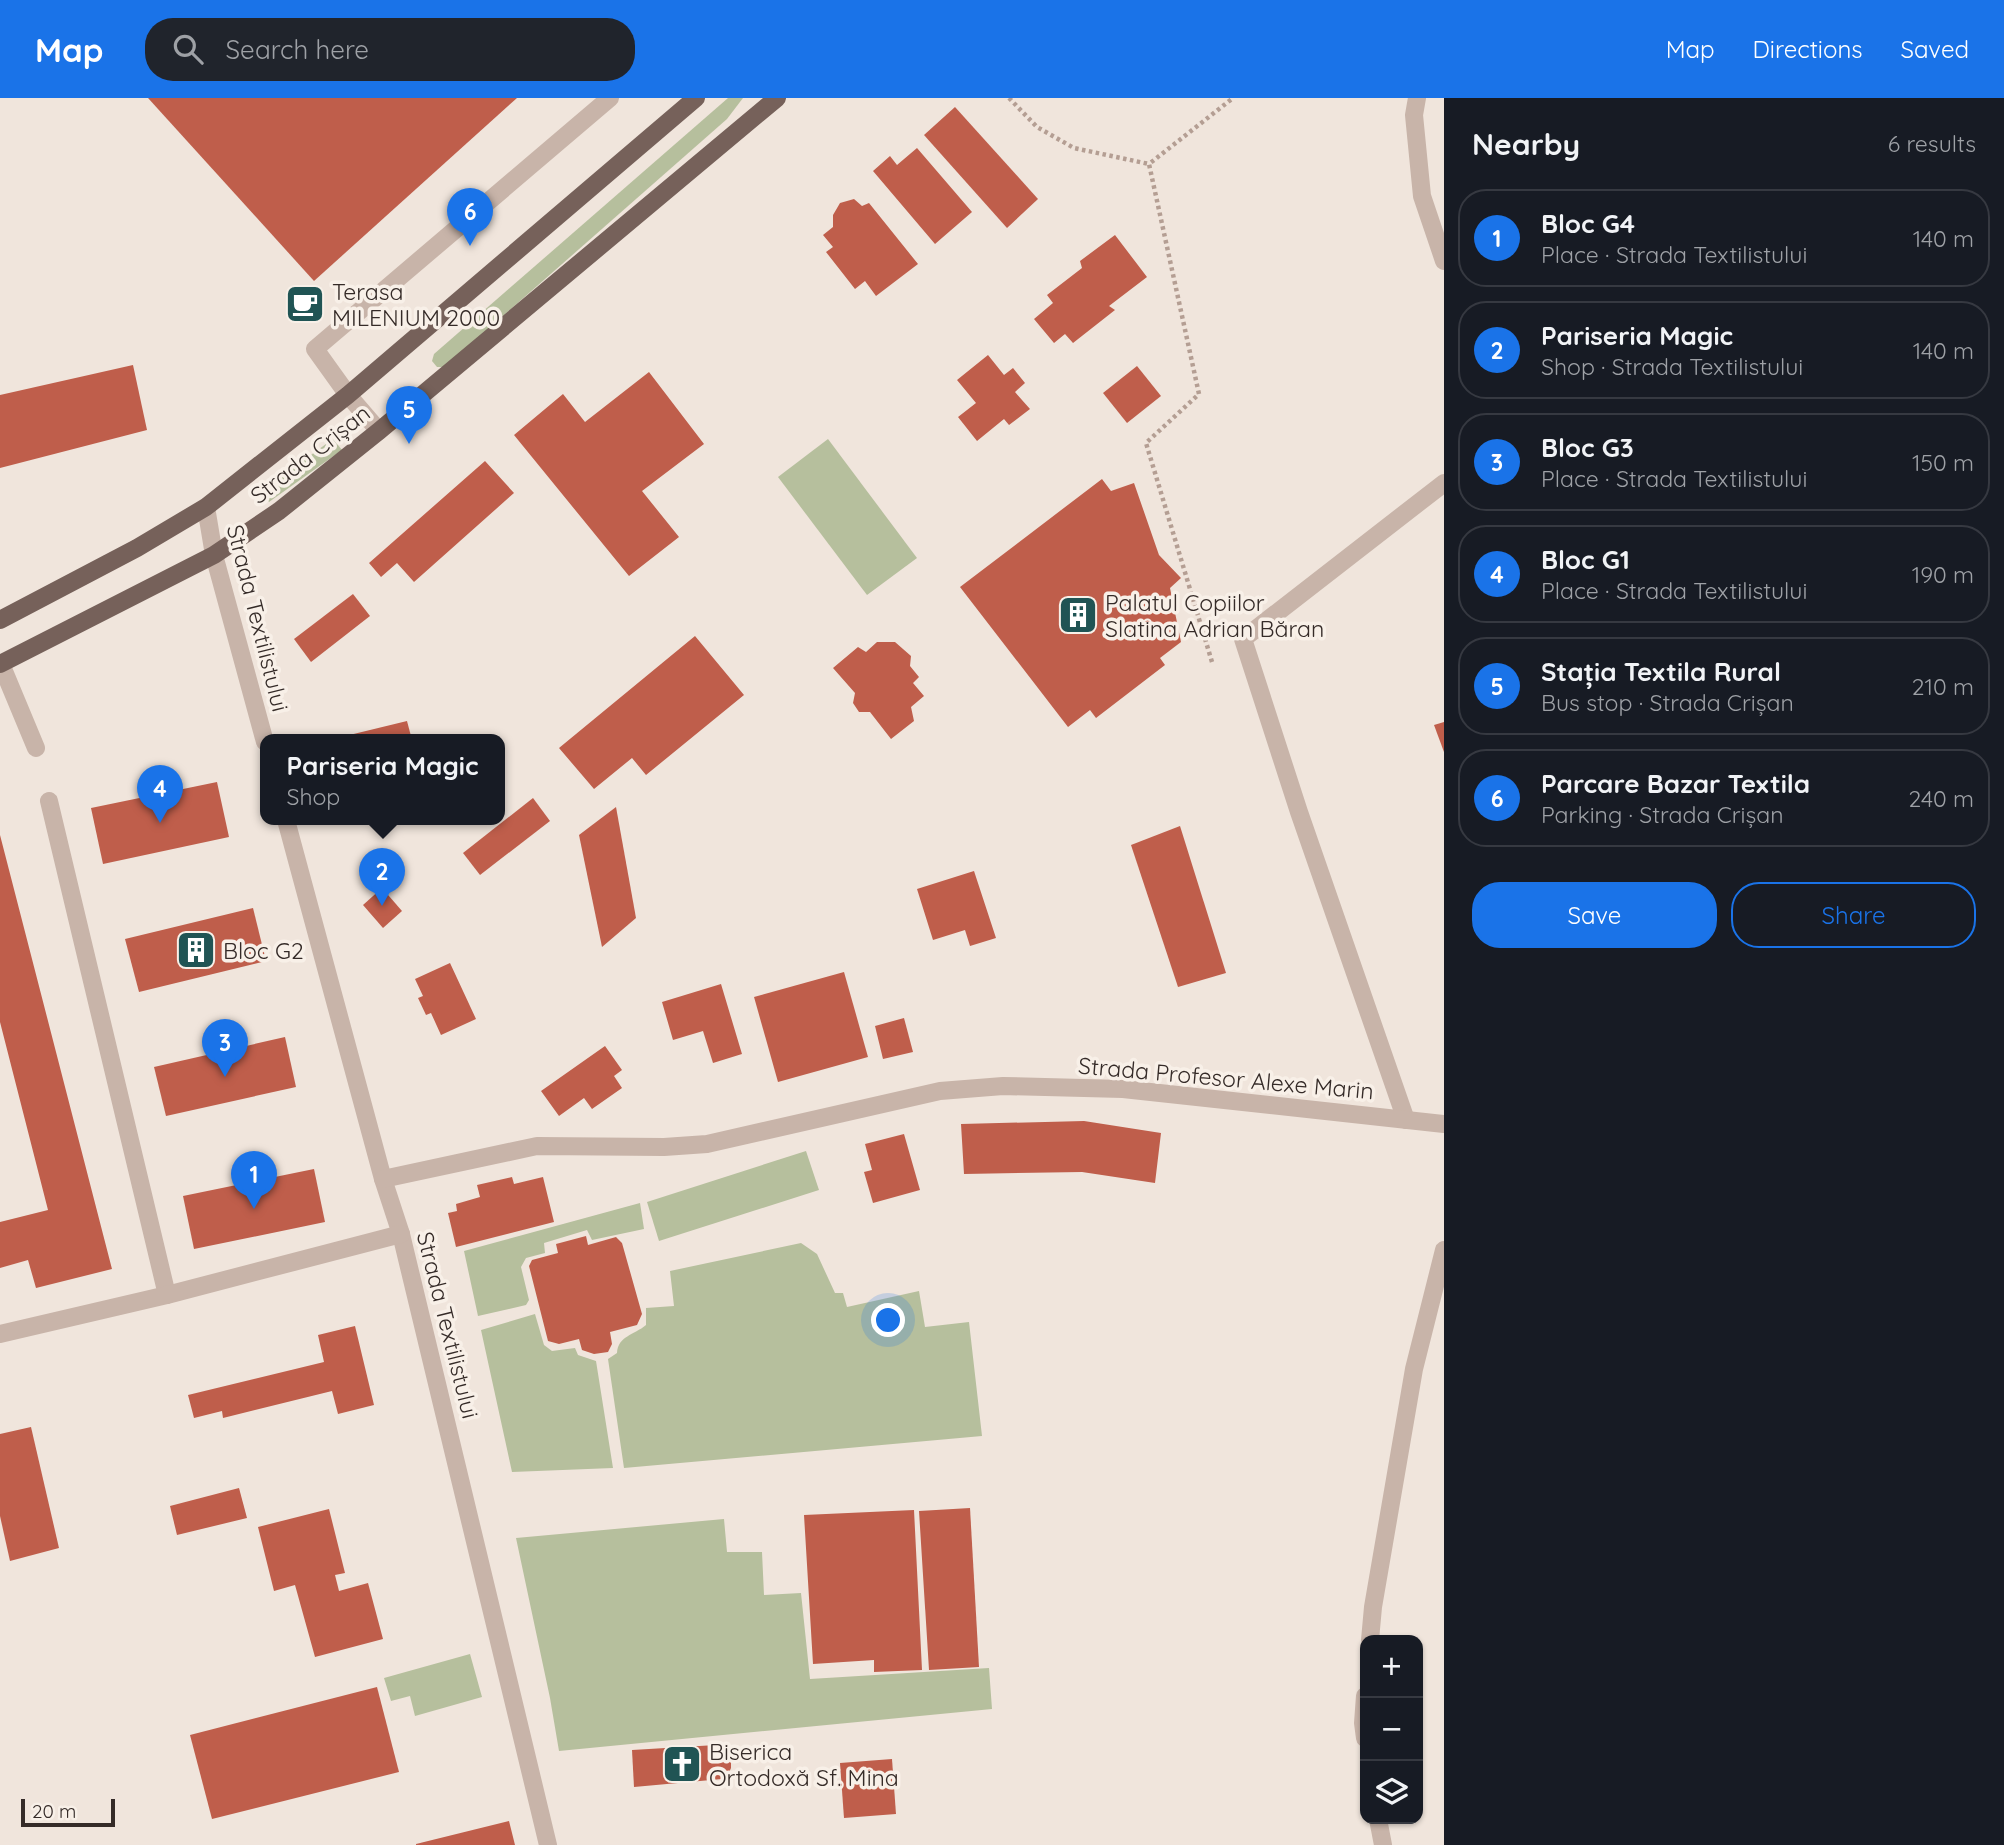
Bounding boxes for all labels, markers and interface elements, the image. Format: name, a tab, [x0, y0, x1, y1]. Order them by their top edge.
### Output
search box	[145, 18, 635, 81]
text: Map	[35, 29, 103, 70]
icon: search	[169, 30, 207, 68]
text: Search here	[225, 33, 369, 66]
text: Map	[1666, 34, 1715, 64]
text: Directions	[1753, 34, 1863, 64]
text: Saved	[1901, 34, 1969, 64]
text: Nearby	[1472, 125, 1580, 163]
text: 6 results	[1888, 129, 1976, 158]
pin: 6	[447, 188, 493, 246]
text: Bloc G4	[1541, 207, 1635, 240]
text: 1	[1493, 224, 1501, 253]
text: 140 m	[1913, 224, 1974, 253]
text: Place · Strada Textilistului	[1541, 240, 1807, 269]
place label: Terasa MILENIUM 2000	[332, 277, 500, 332]
cafe icon: Terasa MILENIUM 2000	[284, 283, 326, 325]
text: Pariseria Magic	[1541, 319, 1733, 352]
text: 2	[1490, 336, 1504, 365]
text: 140 m	[1913, 336, 1974, 365]
text: Shop · Strada Textilistului	[1541, 352, 1803, 381]
pin: 5	[386, 386, 432, 444]
street label: Strada Crișan	[244, 398, 376, 510]
text: Bloc G3	[1541, 431, 1634, 464]
text: 3	[1491, 448, 1503, 477]
text: 150 m	[1912, 448, 1974, 477]
text: Place · Strada Textilistului	[1541, 464, 1807, 493]
street label: Strada Textilistului	[221, 522, 295, 714]
text: Bloc G1	[1541, 543, 1630, 576]
text: 4	[1490, 560, 1504, 589]
text: 190 m	[1912, 560, 1974, 589]
text: Place · Strada Textilistului	[1541, 576, 1807, 605]
place label: Palatul Copiilor Slatina Adrian Băran	[1105, 588, 1324, 643]
building icon: Palatul Copiilor Slatina Adrian Băran	[1057, 594, 1099, 636]
text: Stația Textila Rural	[1541, 655, 1781, 688]
text: 5	[1490, 672, 1504, 701]
text: 210 m	[1912, 672, 1974, 701]
text: Bus stop · Strada Crișan	[1541, 688, 1794, 717]
popup	[260, 734, 505, 825]
text: Pariseria Magic	[286, 749, 479, 782]
pin: 4	[137, 765, 183, 823]
text: Parcare Bazar Textila	[1541, 767, 1810, 800]
text: Shop	[286, 782, 340, 811]
text: 6	[1491, 784, 1503, 813]
text: 240 m	[1909, 784, 1974, 813]
text: Parking · Strada Crișan	[1541, 800, 1784, 829]
pin: 2	[359, 848, 405, 906]
button: Save	[1472, 882, 1717, 948]
button: Share	[1731, 882, 1976, 948]
building icon: Bloc G2	[175, 929, 217, 971]
place label: Bloc G2	[223, 936, 304, 965]
pin: 3	[202, 1019, 248, 1077]
street label: Strada Profesor Alexe Marin	[1077, 1051, 1375, 1105]
pin: 1	[231, 1151, 277, 1209]
street label: Strada Textilistului	[411, 1229, 485, 1421]
your location	[871, 1303, 905, 1337]
map controls	[1360, 1635, 1423, 1824]
button: +	[1360, 1635, 1423, 1698]
button: −	[1360, 1698, 1423, 1761]
place label: Biserica Ortodoxă Sf. Mina	[709, 1737, 899, 1792]
church icon: Biserica Ortodoxă Sf. Mina	[661, 1743, 703, 1785]
button: layers	[1360, 1761, 1423, 1824]
scale bar	[21, 1796, 116, 1828]
text: 20 m	[32, 1799, 76, 1823]

